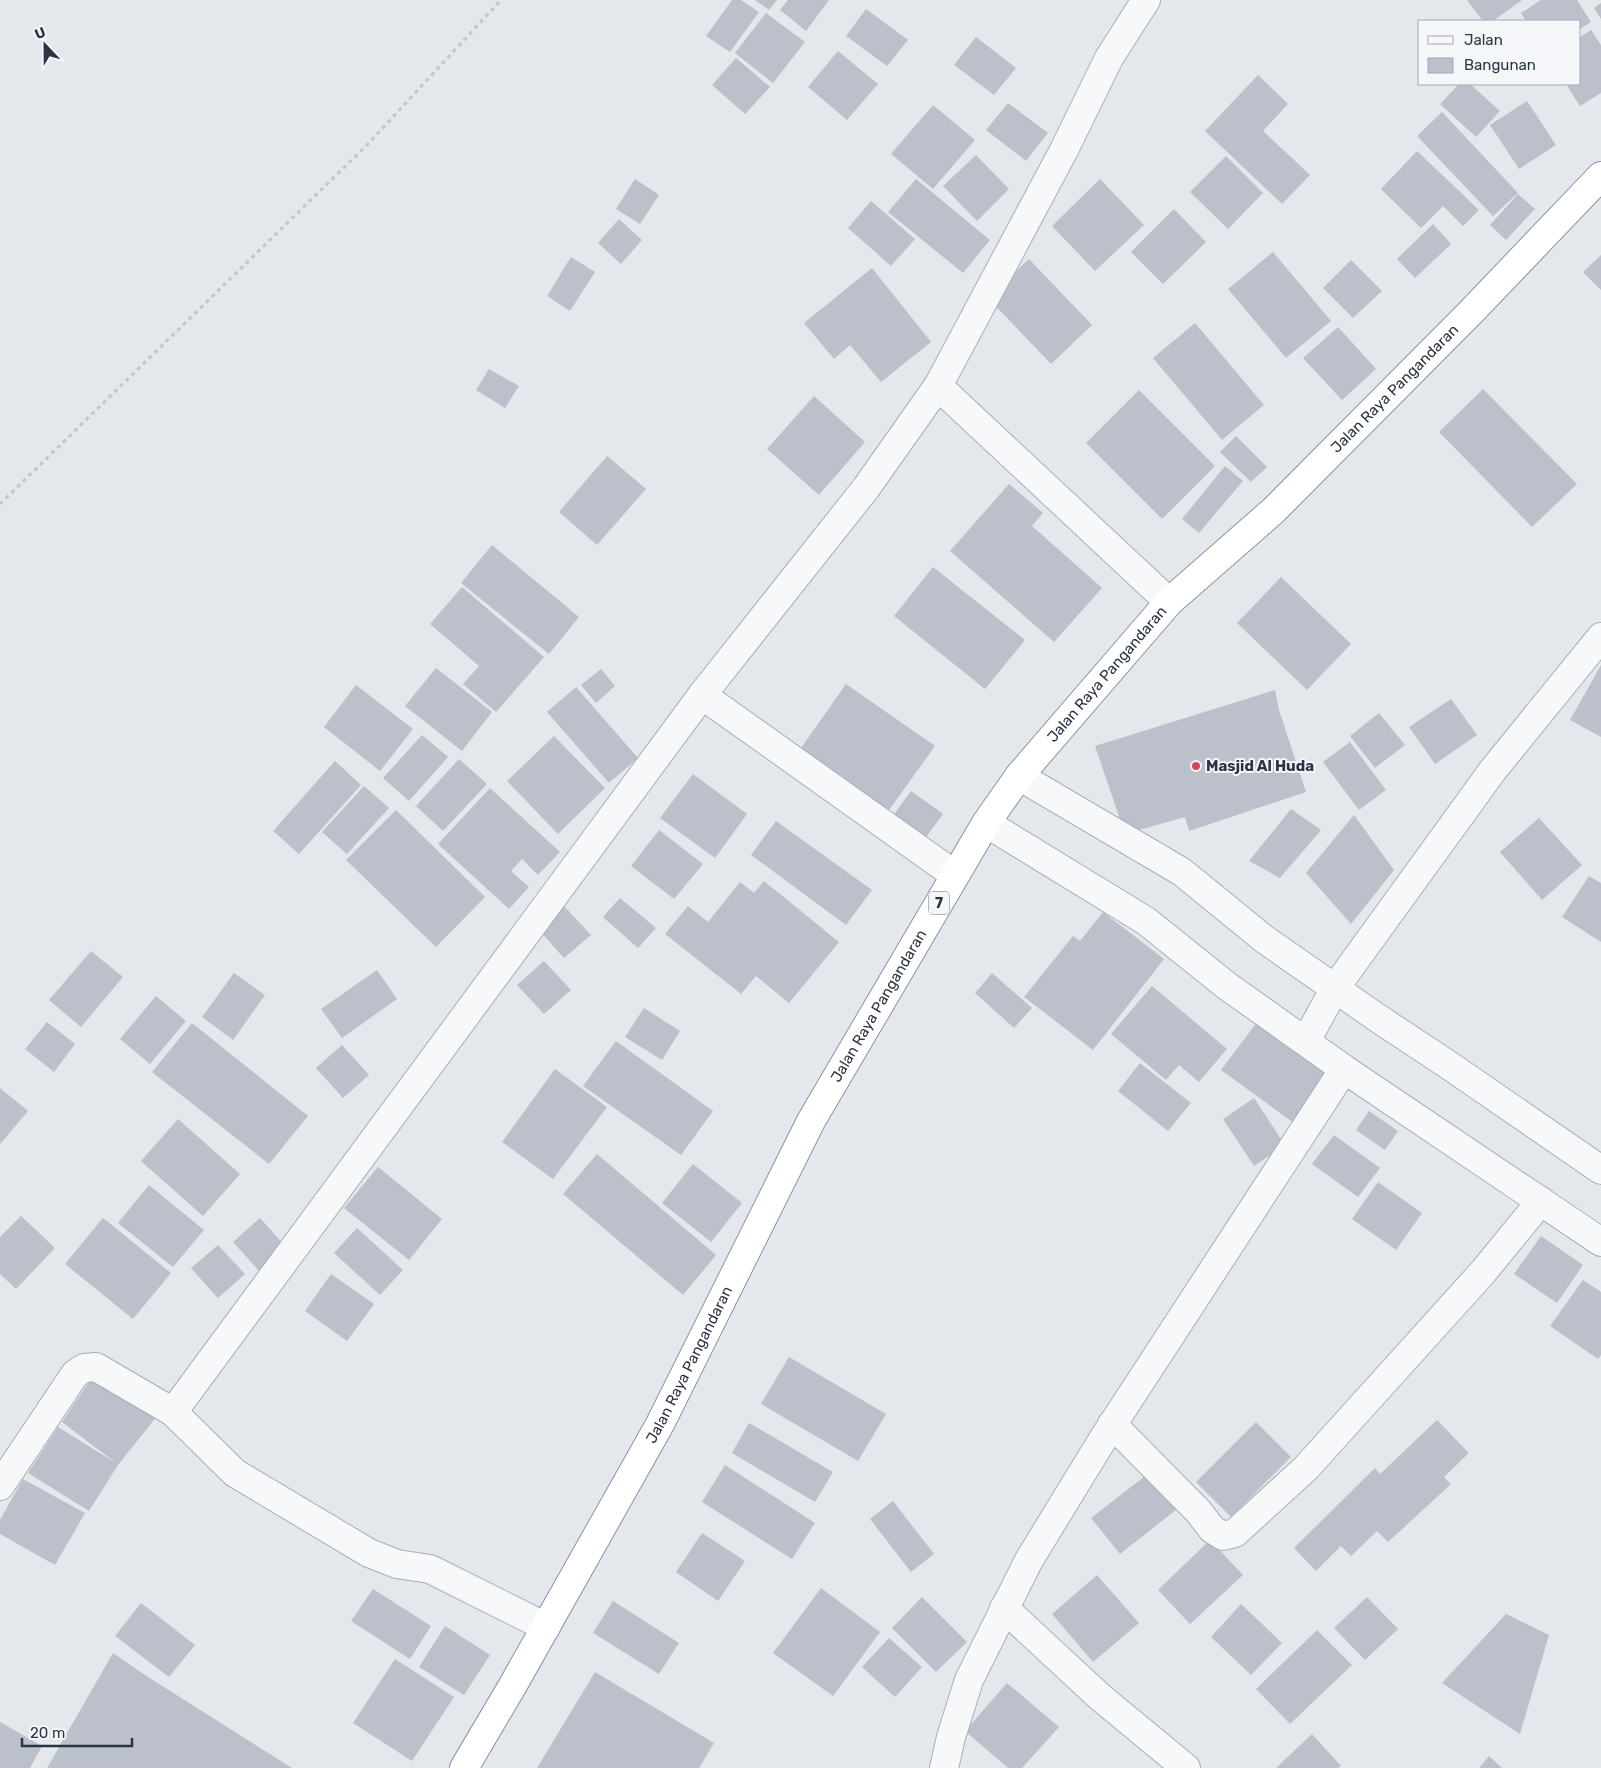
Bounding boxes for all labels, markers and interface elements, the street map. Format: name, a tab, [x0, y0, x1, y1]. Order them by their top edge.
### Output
north arrow	[20, 20, 70, 70]
legend	[1418, 20, 1581, 85]
text: U	[32, 24, 48, 43]
text: Jalan	[1464, 31, 1503, 49]
text: Bangunan	[1464, 56, 1536, 74]
street label: Jalan Raya Pangandaran	[1327, 321, 1462, 457]
street label: Jalan Raya Pangandaran	[1043, 602, 1170, 746]
place label: Masjid Al Huda	[1206, 757, 1314, 775]
marker: Masjid Al Huda	[1190, 760, 1202, 772]
road number: 7	[929, 891, 949, 914]
street label: Jalan Raya Pangandaran	[827, 926, 930, 1085]
street label: Jalan Raya Pangandaran	[642, 1283, 736, 1447]
scale bar	[22, 1716, 132, 1748]
text: 20 m	[30, 1724, 65, 1742]

